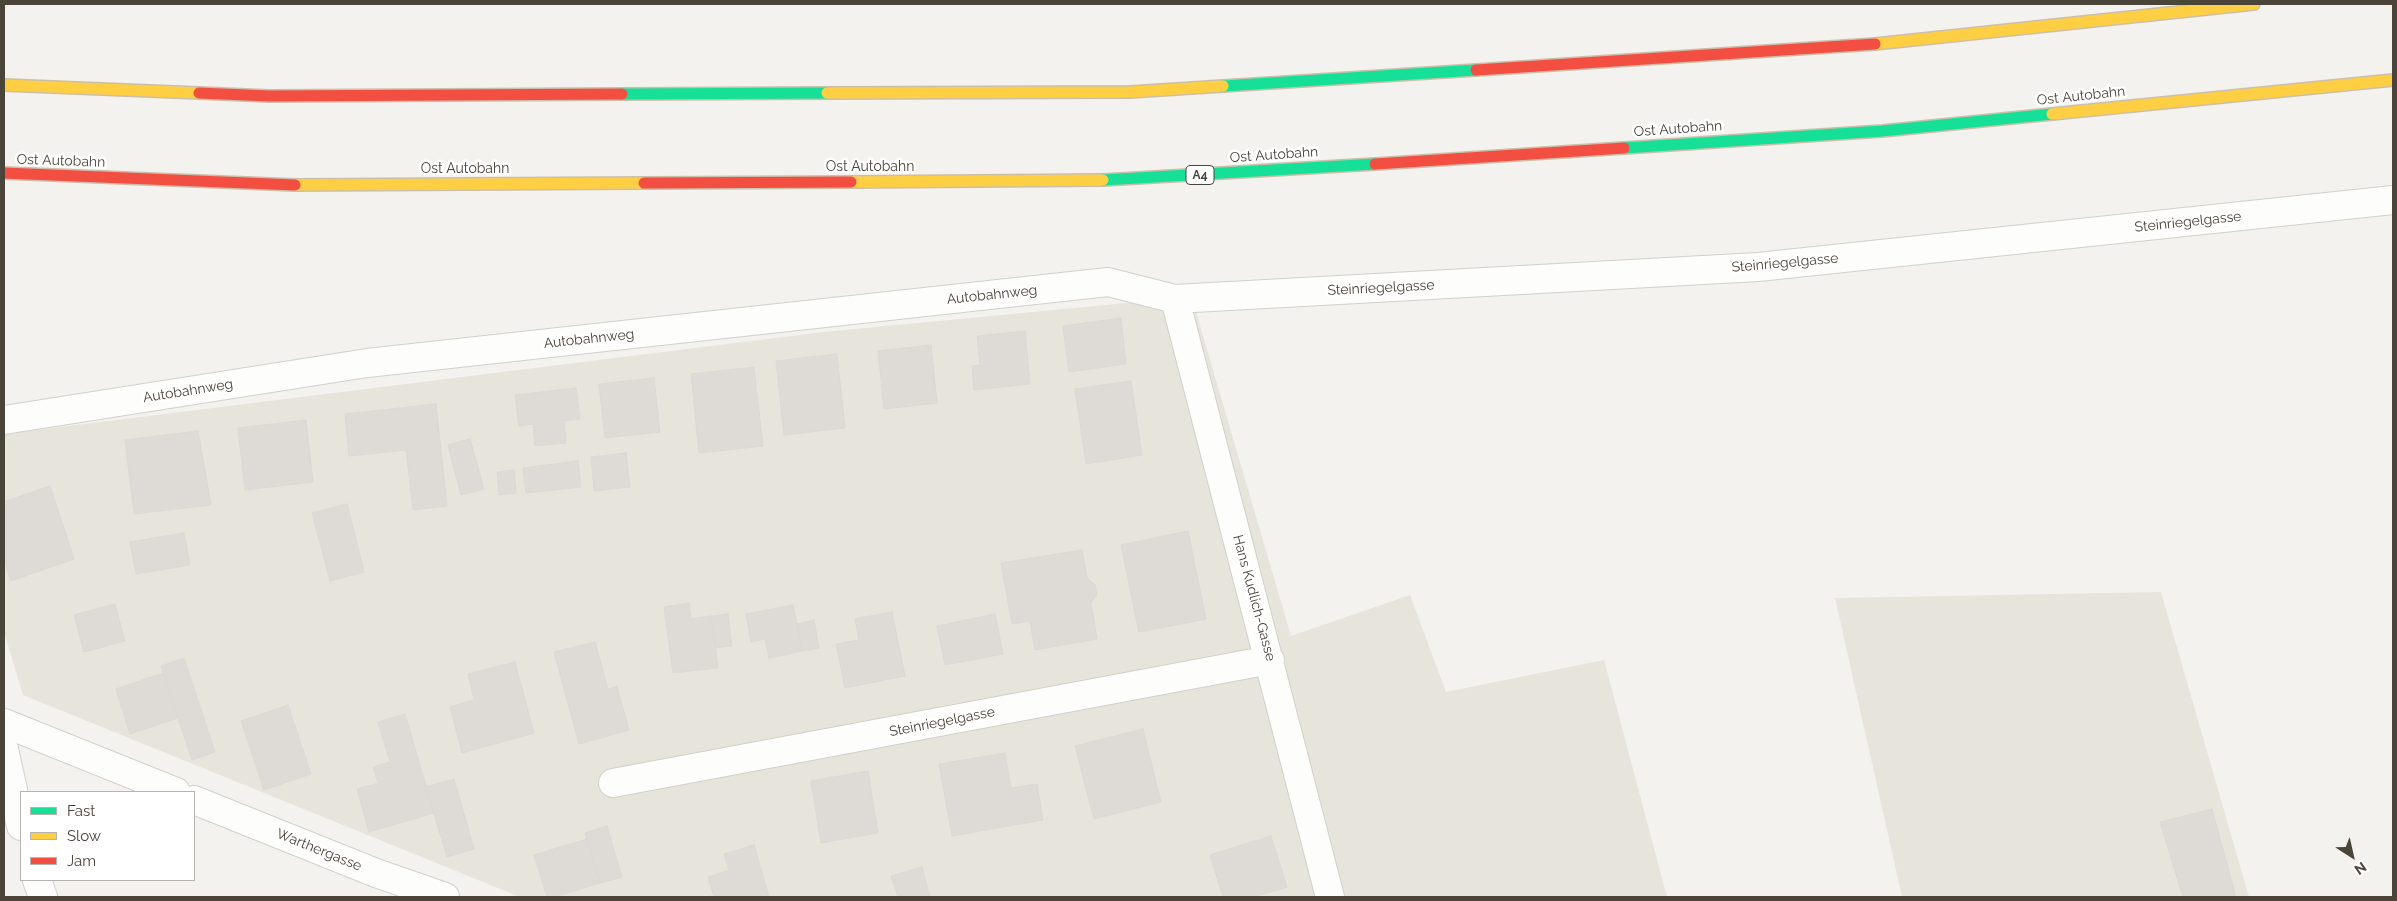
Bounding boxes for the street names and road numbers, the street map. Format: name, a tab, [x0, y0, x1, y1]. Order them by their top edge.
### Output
street label: Ost Autobahn	[2036, 83, 2126, 109]
street label: Ost Autobahn	[1633, 118, 1723, 140]
street label: Ost Autobahn	[1229, 144, 1319, 166]
street label: Ost Autobahn	[16, 151, 106, 171]
street label: Ost Autobahn	[826, 159, 914, 175]
street label: Ost Autobahn	[421, 161, 509, 177]
road number: A4	[1186, 166, 1214, 184]
street label: Steinriegelgasse	[2134, 208, 2242, 236]
street label: Steinriegelgasse	[1731, 250, 1839, 276]
street label: Steinriegelgasse	[1327, 277, 1435, 299]
street label: Autobahnweg	[946, 282, 1038, 308]
street label: Autobahnweg	[543, 326, 635, 352]
street label: Autobahnweg	[142, 376, 234, 406]
street label: Hans Kudlich-Gasse	[1229, 533, 1279, 663]
street label: Steinriegelgasse	[888, 704, 996, 740]
street label: Warthergasse	[274, 825, 364, 875]

